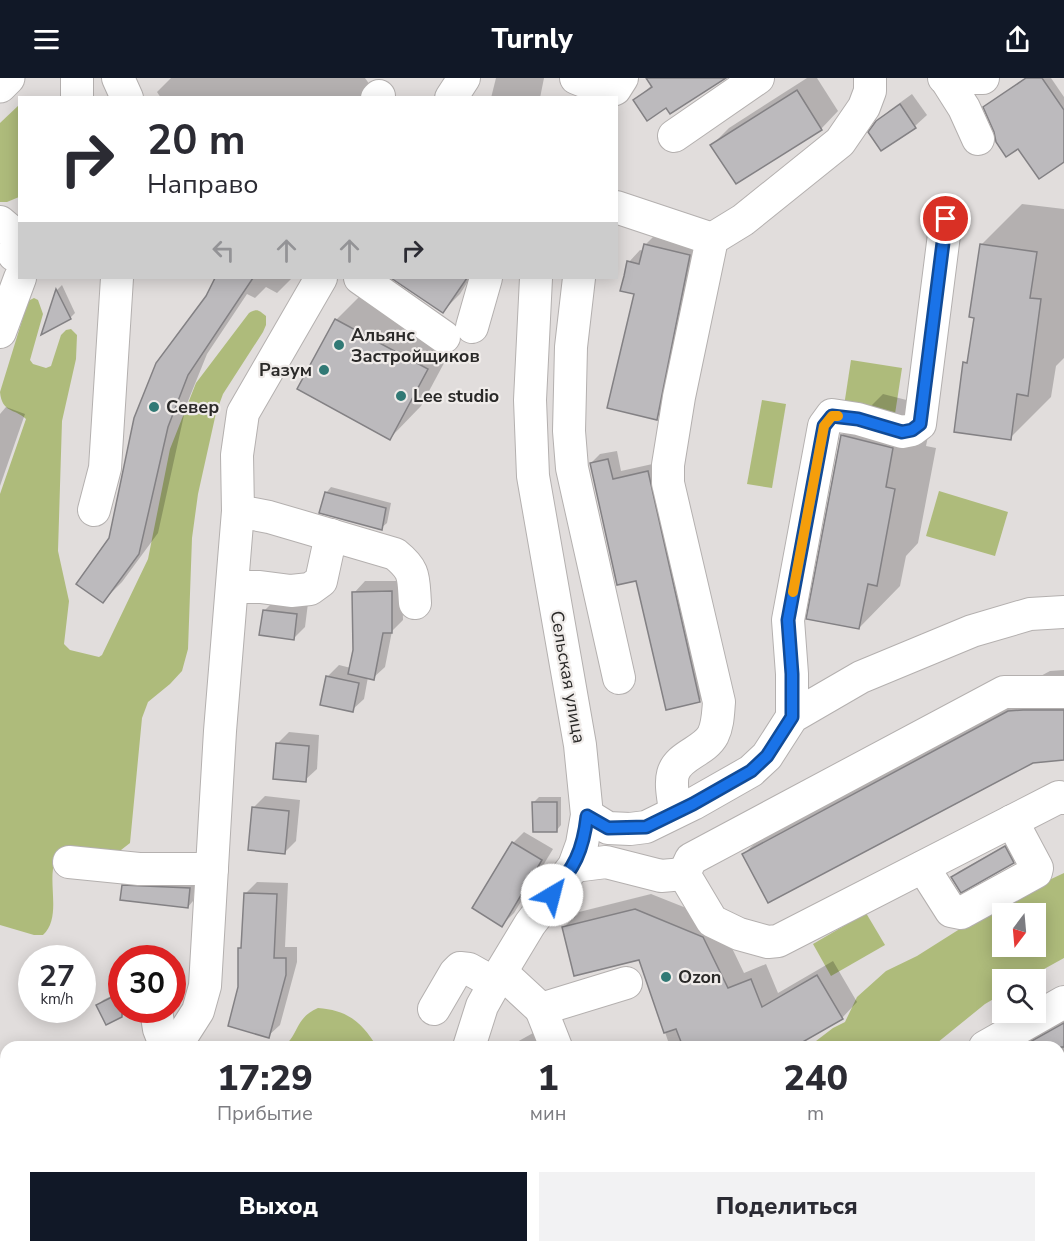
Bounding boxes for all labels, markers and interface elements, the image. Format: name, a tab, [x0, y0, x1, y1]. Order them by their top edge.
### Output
text: Turnly	[491, 21, 573, 58]
icon: menu	[30, 23, 63, 56]
icon: share	[1001, 23, 1034, 56]
text: 20 m	[147, 112, 246, 169]
icon: right	[48, 120, 126, 198]
text: Направо	[147, 166, 258, 203]
pin	[920, 193, 971, 244]
icon: arrive	[929, 202, 962, 235]
icon: left	[207, 234, 240, 267]
icon: ahead	[270, 234, 303, 267]
icon: ahead	[333, 234, 366, 267]
icon: right	[396, 234, 429, 267]
place label: Альянс Застройщиков	[351, 323, 480, 368]
marker: Альянс Застройщиков	[332, 338, 346, 352]
place label: Разум	[259, 358, 312, 382]
marker: Разум	[317, 363, 331, 377]
place label: Lee studio	[413, 384, 499, 408]
marker: Lee studio	[394, 389, 408, 403]
place label: Север	[166, 395, 219, 419]
marker: Север	[147, 400, 161, 414]
street label: Сельская улица	[545, 609, 591, 745]
position arrow	[520, 863, 584, 927]
north arrow	[992, 903, 1046, 957]
map controls	[992, 903, 1046, 1023]
speed limit sign: 30	[108, 945, 186, 1023]
text: 27	[39, 956, 75, 997]
place label: Ozon	[678, 965, 721, 989]
button: search	[992, 969, 1046, 1023]
marker: Ozon	[659, 970, 673, 984]
text: km/h	[40, 989, 74, 1009]
text: 17:29	[217, 1054, 313, 1103]
text: 1	[537, 1054, 559, 1103]
text: 240	[783, 1054, 848, 1103]
text: Прибытие	[217, 1100, 313, 1127]
text: мин	[530, 1100, 566, 1127]
text: m	[807, 1100, 824, 1127]
button: Выход	[30, 1172, 527, 1241]
button: Поделиться	[539, 1172, 1035, 1241]

